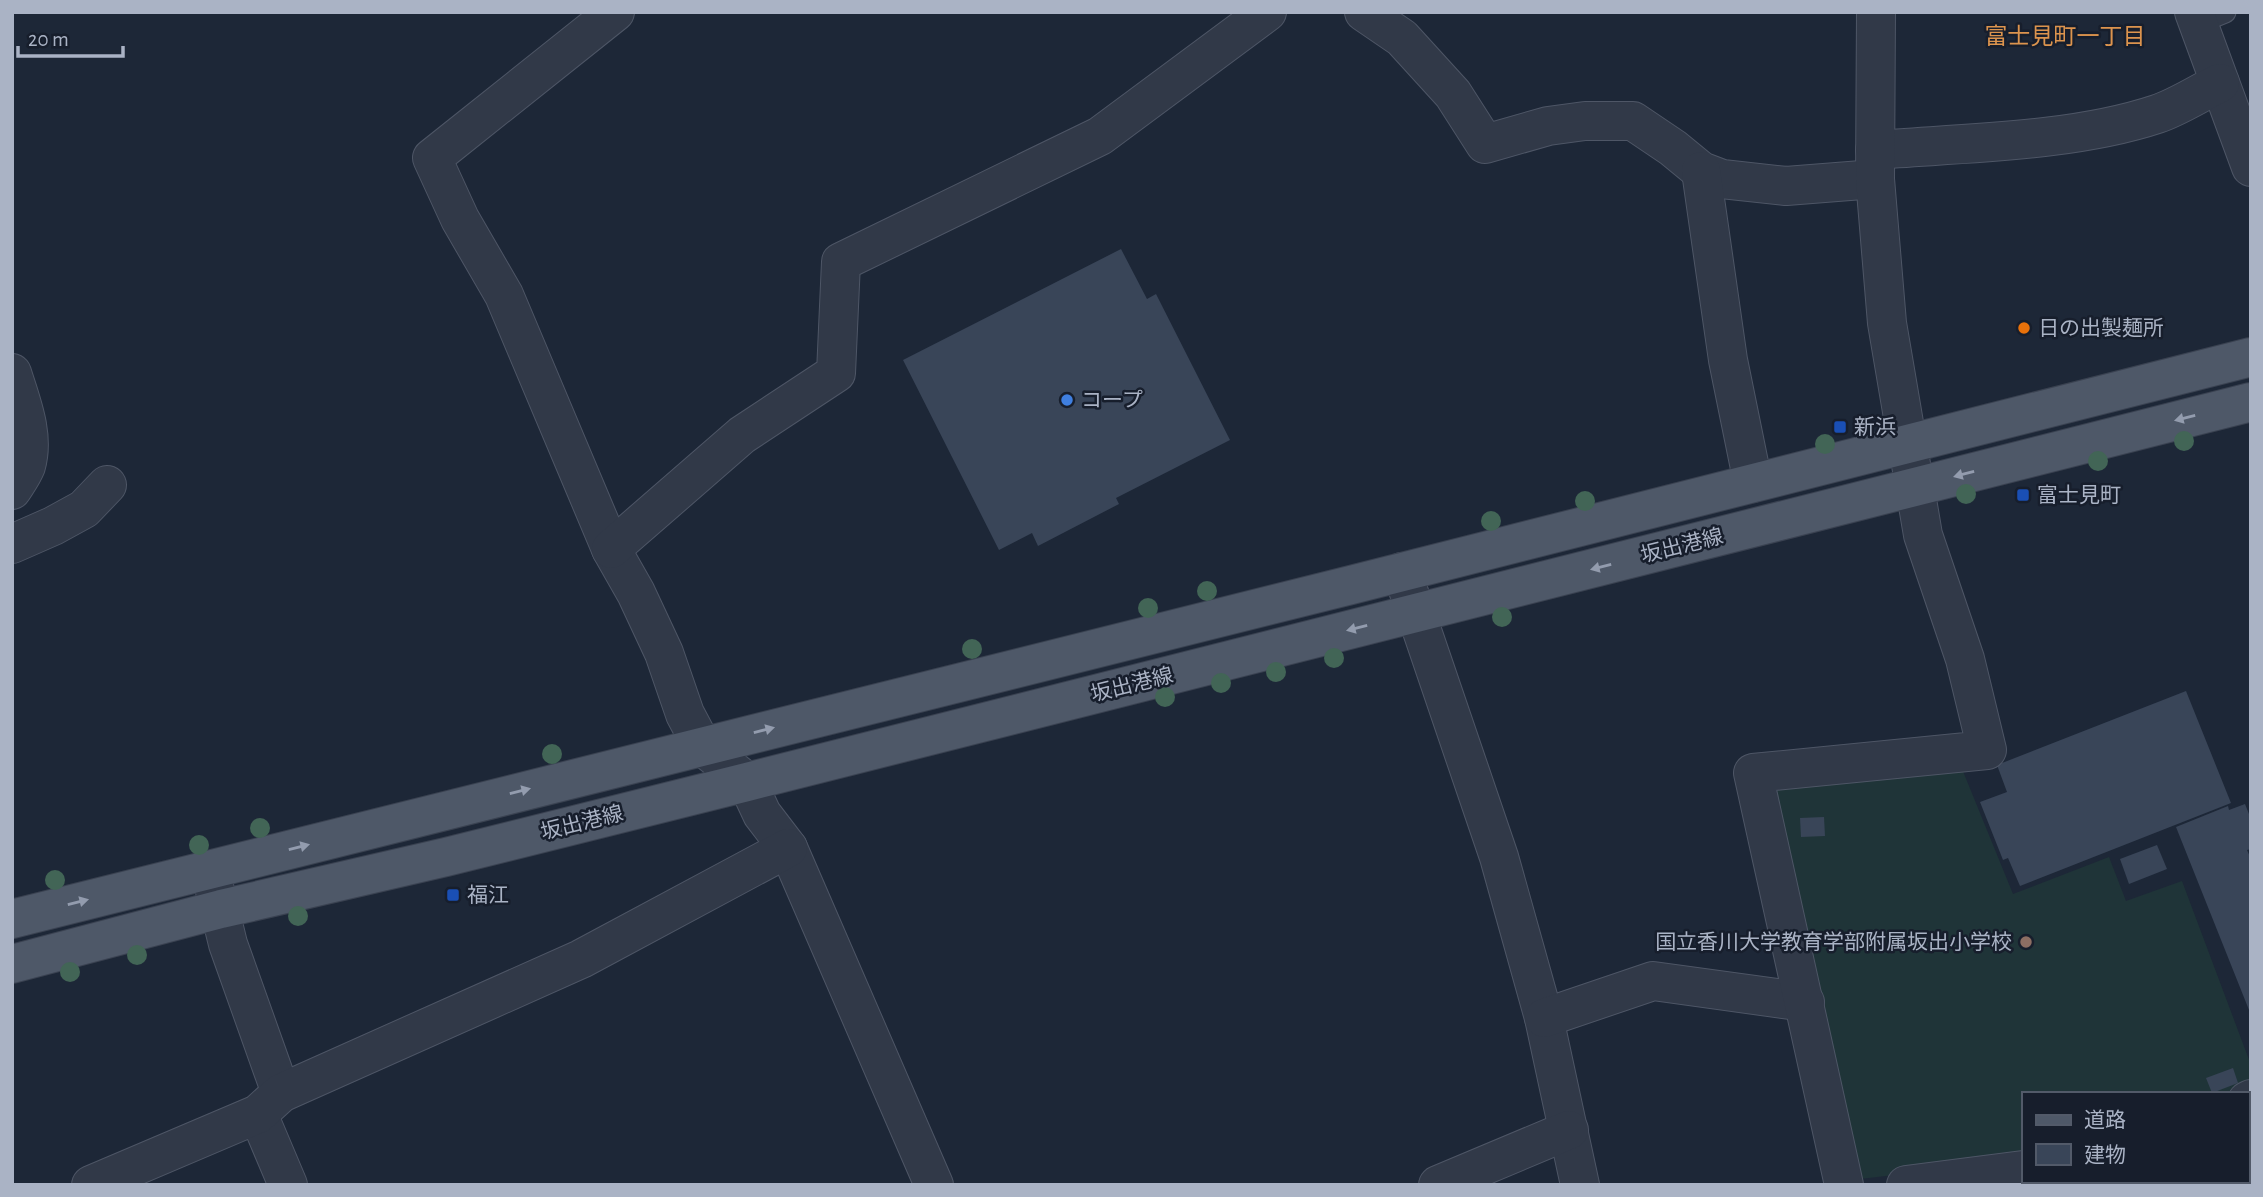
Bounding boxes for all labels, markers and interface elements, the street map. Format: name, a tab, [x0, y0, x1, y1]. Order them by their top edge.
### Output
scale bar	[18, 14, 122, 58]
district label: 富士見町一丁目	[1985, 24, 2146, 49]
text: 20 m	[28, 29, 69, 50]
place label: 日の出製麺所	[2038, 317, 2164, 339]
marker: 日の出製麺所	[2016, 320, 2032, 336]
place label: コープ	[1081, 389, 1143, 411]
marker: コープ	[1059, 392, 1075, 408]
one-way arrow	[2173, 413, 2195, 424]
place label: 新浜	[1854, 416, 1896, 438]
marker: 新浜	[1832, 419, 1848, 435]
one-way arrow	[1953, 469, 1975, 480]
place label: 富士見町	[2037, 484, 2121, 506]
marker: 富士見町	[2015, 487, 2031, 503]
street label: 坂出港線	[1638, 525, 1725, 566]
one-way arrow	[1590, 562, 1612, 573]
one-way arrow	[1346, 623, 1368, 634]
street label: 坂出港線	[1088, 664, 1175, 705]
one-way arrow	[753, 724, 775, 735]
one-way arrow	[509, 786, 531, 797]
street label: 坂出港線	[538, 802, 625, 843]
one-way arrow	[288, 841, 310, 852]
place label: 福江	[467, 884, 509, 906]
marker: 福江	[445, 887, 461, 903]
one-way arrow	[68, 896, 90, 907]
place label: 国立香川大学教育学部附属坂出小学校	[1655, 931, 2012, 953]
marker: 国立香川大学教育学部附属坂出小学校	[2018, 934, 2034, 950]
legend	[2022, 1092, 2249, 1183]
text: 道路	[2084, 1109, 2126, 1131]
text: 建物	[2084, 1144, 2126, 1166]

